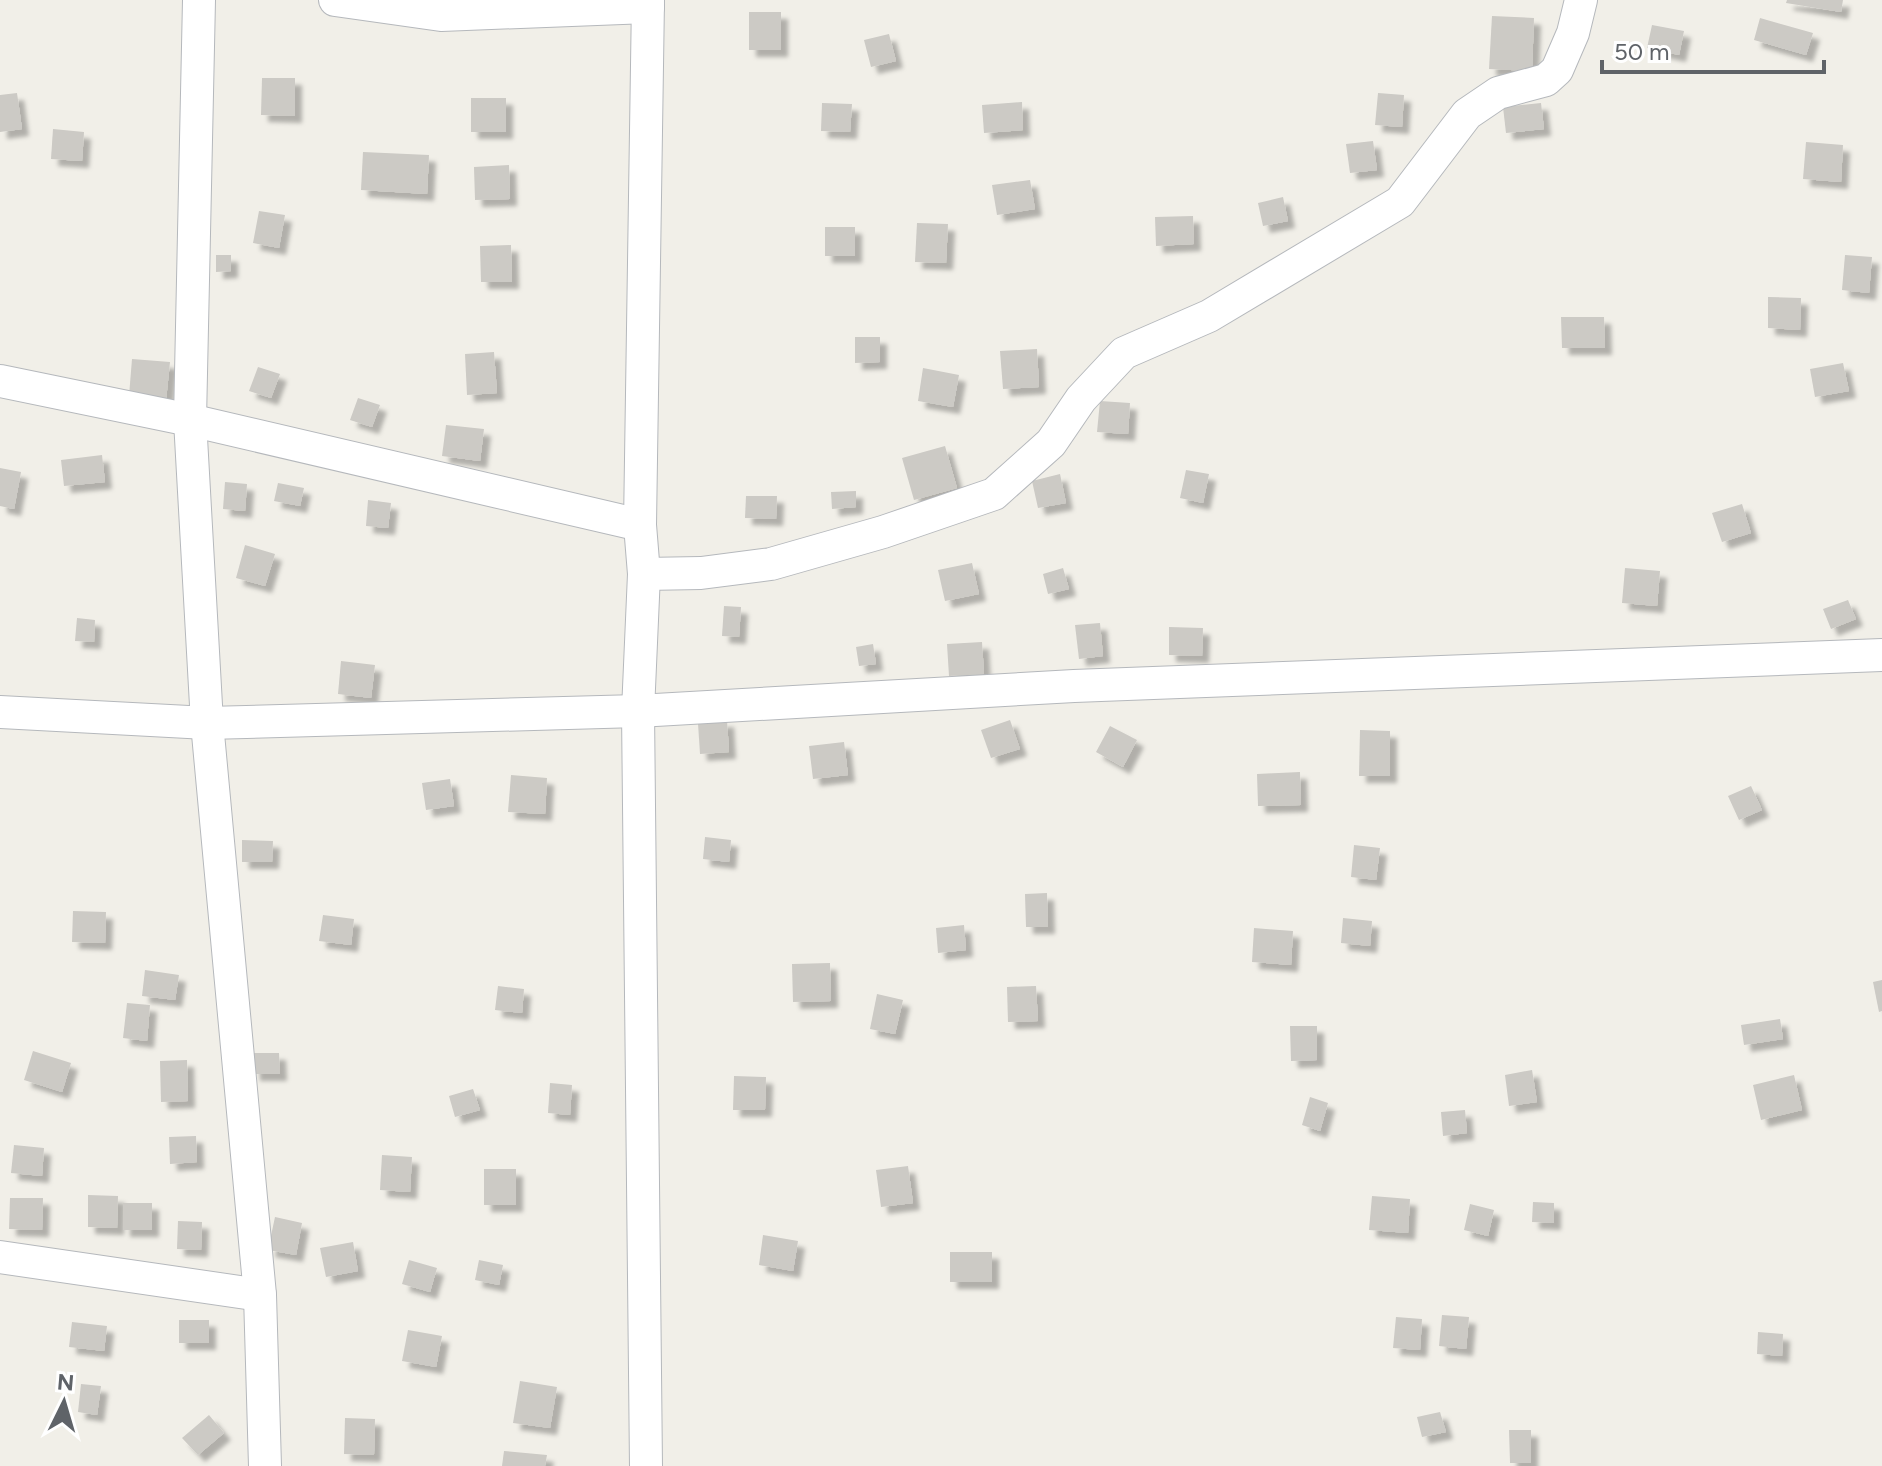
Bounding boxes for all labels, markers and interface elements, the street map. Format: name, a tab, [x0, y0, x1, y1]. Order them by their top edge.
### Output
scale bar	[1602, 24, 1824, 74]
text: 50 m	[1614, 37, 1670, 66]
north arrow	[24, 1362, 104, 1442]
text: N	[56, 1368, 75, 1397]

